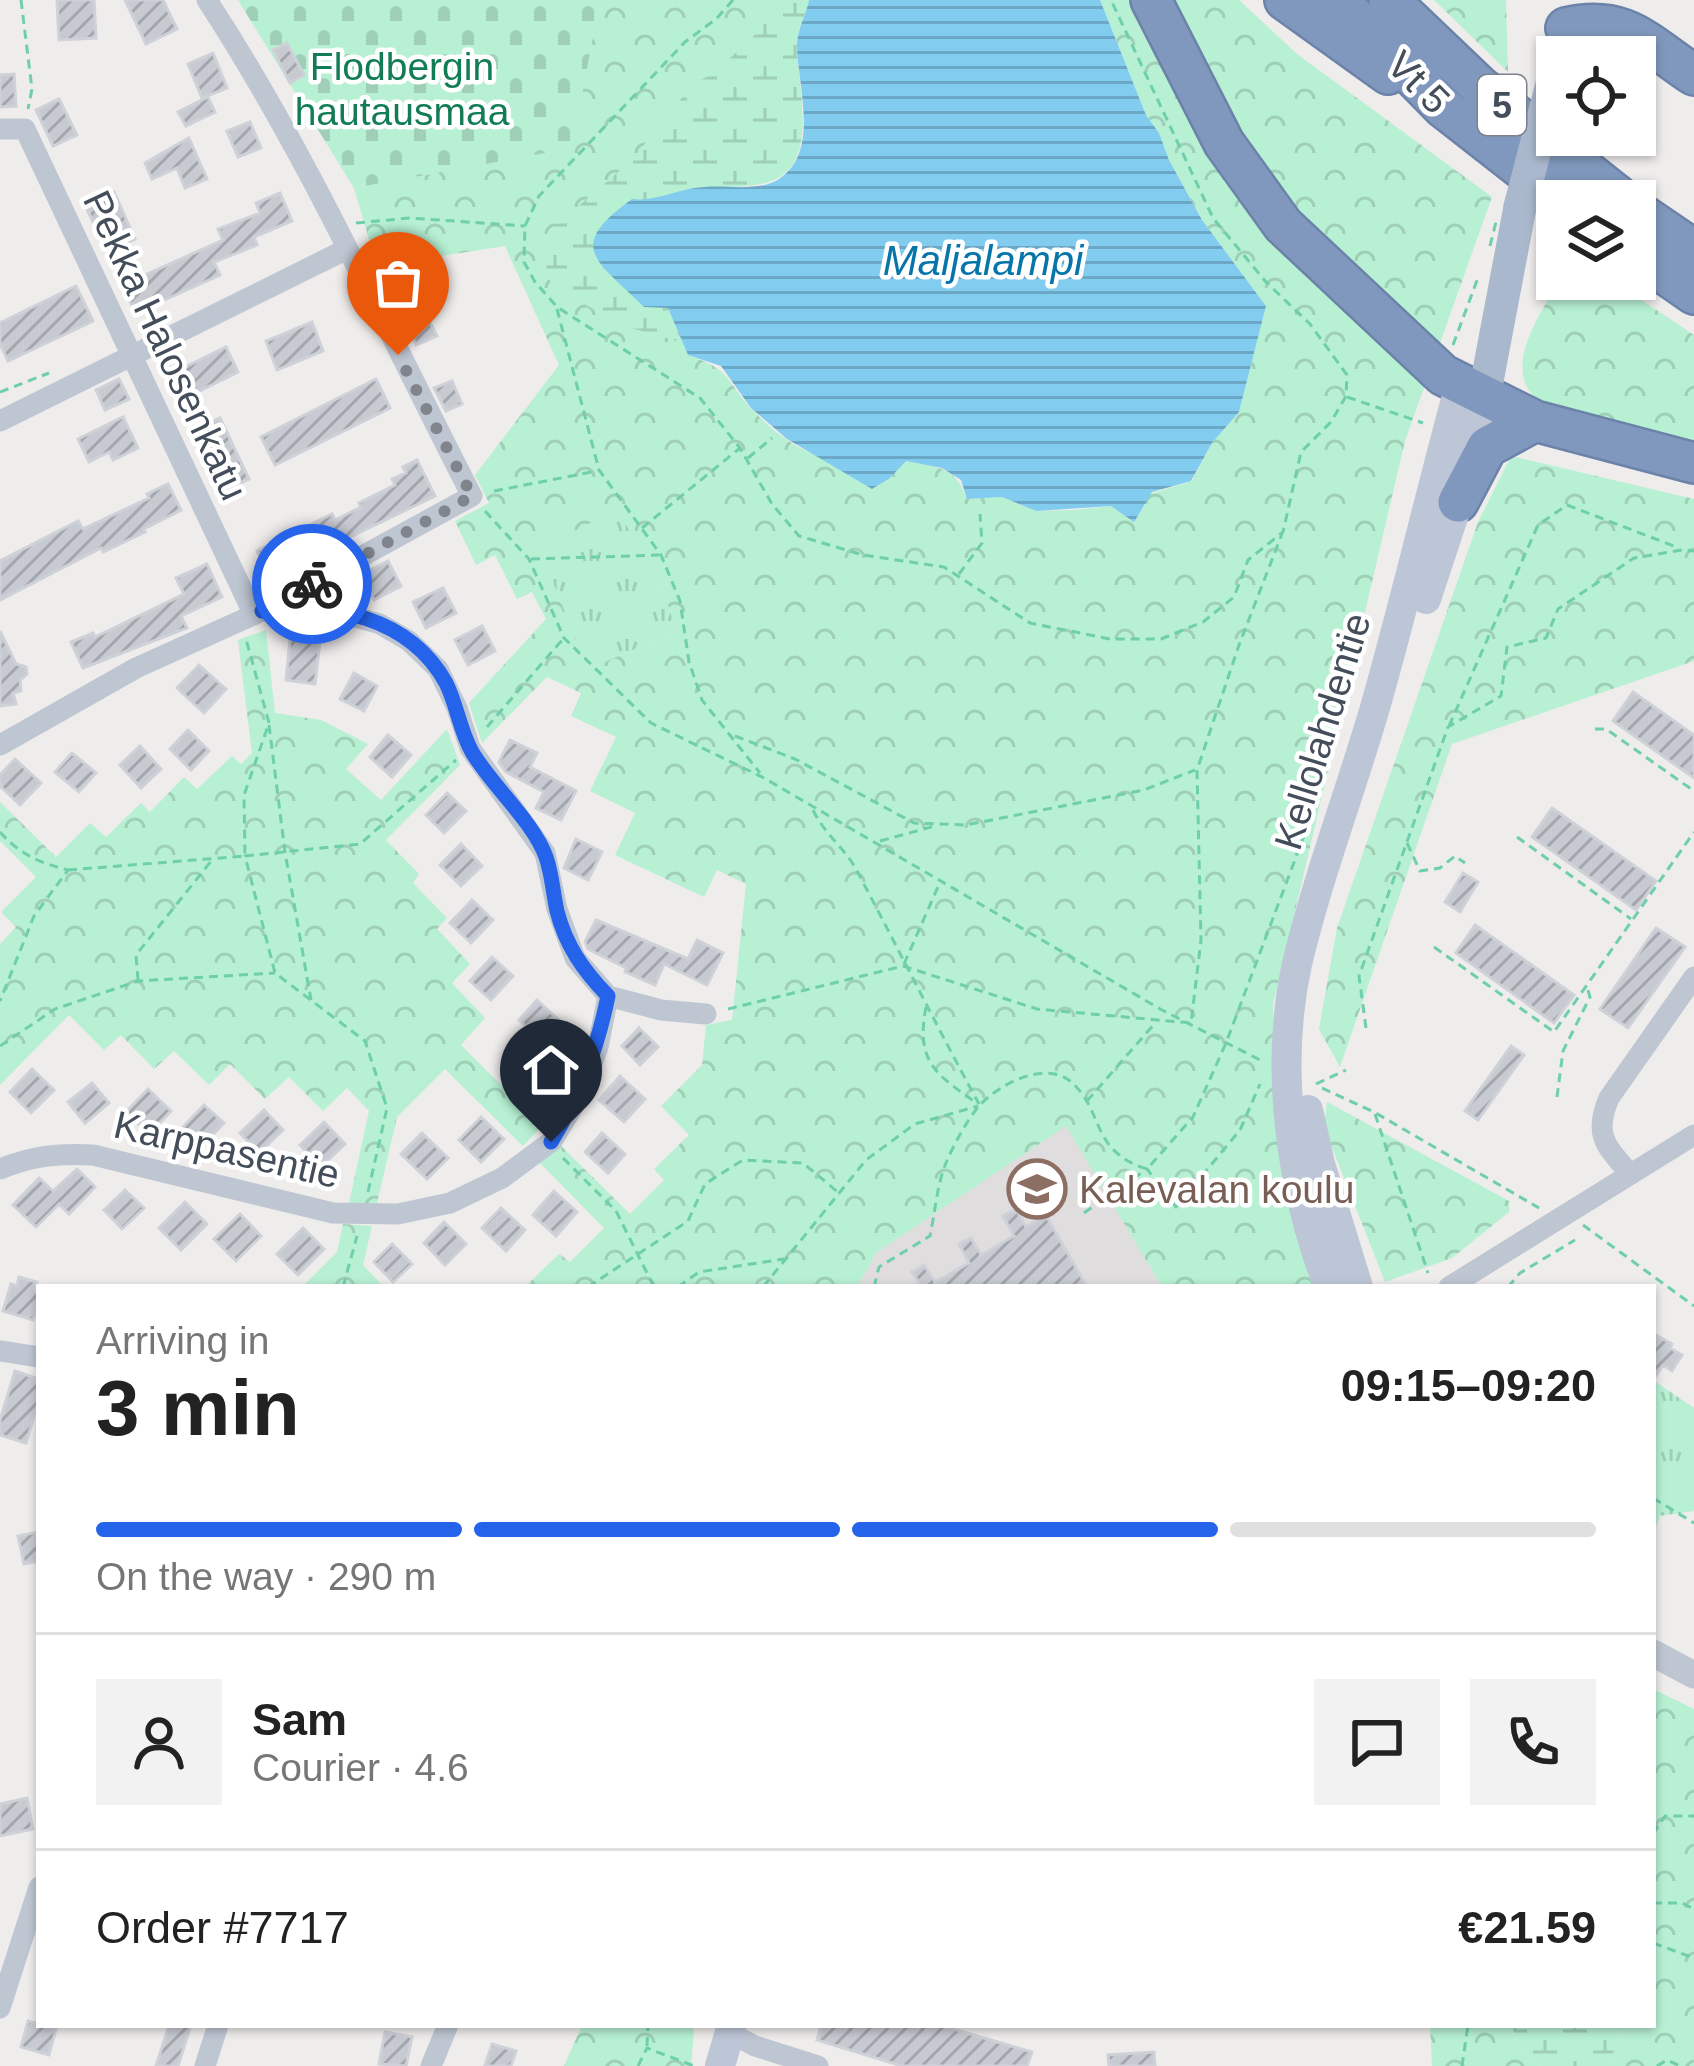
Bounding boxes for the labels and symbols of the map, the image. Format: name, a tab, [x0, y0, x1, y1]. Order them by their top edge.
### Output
street label: Vt 5	[1379, 43, 1458, 122]
park label: Flodbergin hautausmaa	[295, 45, 510, 133]
road number: 5	[1478, 75, 1526, 135]
street label: Pekka Halosenkatu	[75, 184, 256, 507]
pin	[347, 232, 449, 355]
water label: Maljalampi	[883, 237, 1085, 284]
courier	[252, 524, 372, 644]
street label: Kellolahdentie	[1266, 608, 1379, 855]
pin	[500, 1019, 602, 1142]
street label: Karppasentie	[110, 1103, 344, 1196]
school or university icon: Kalevalan koulu	[1006, 1158, 1068, 1220]
place label: Kalevalan koulu	[1079, 1168, 1354, 1211]

